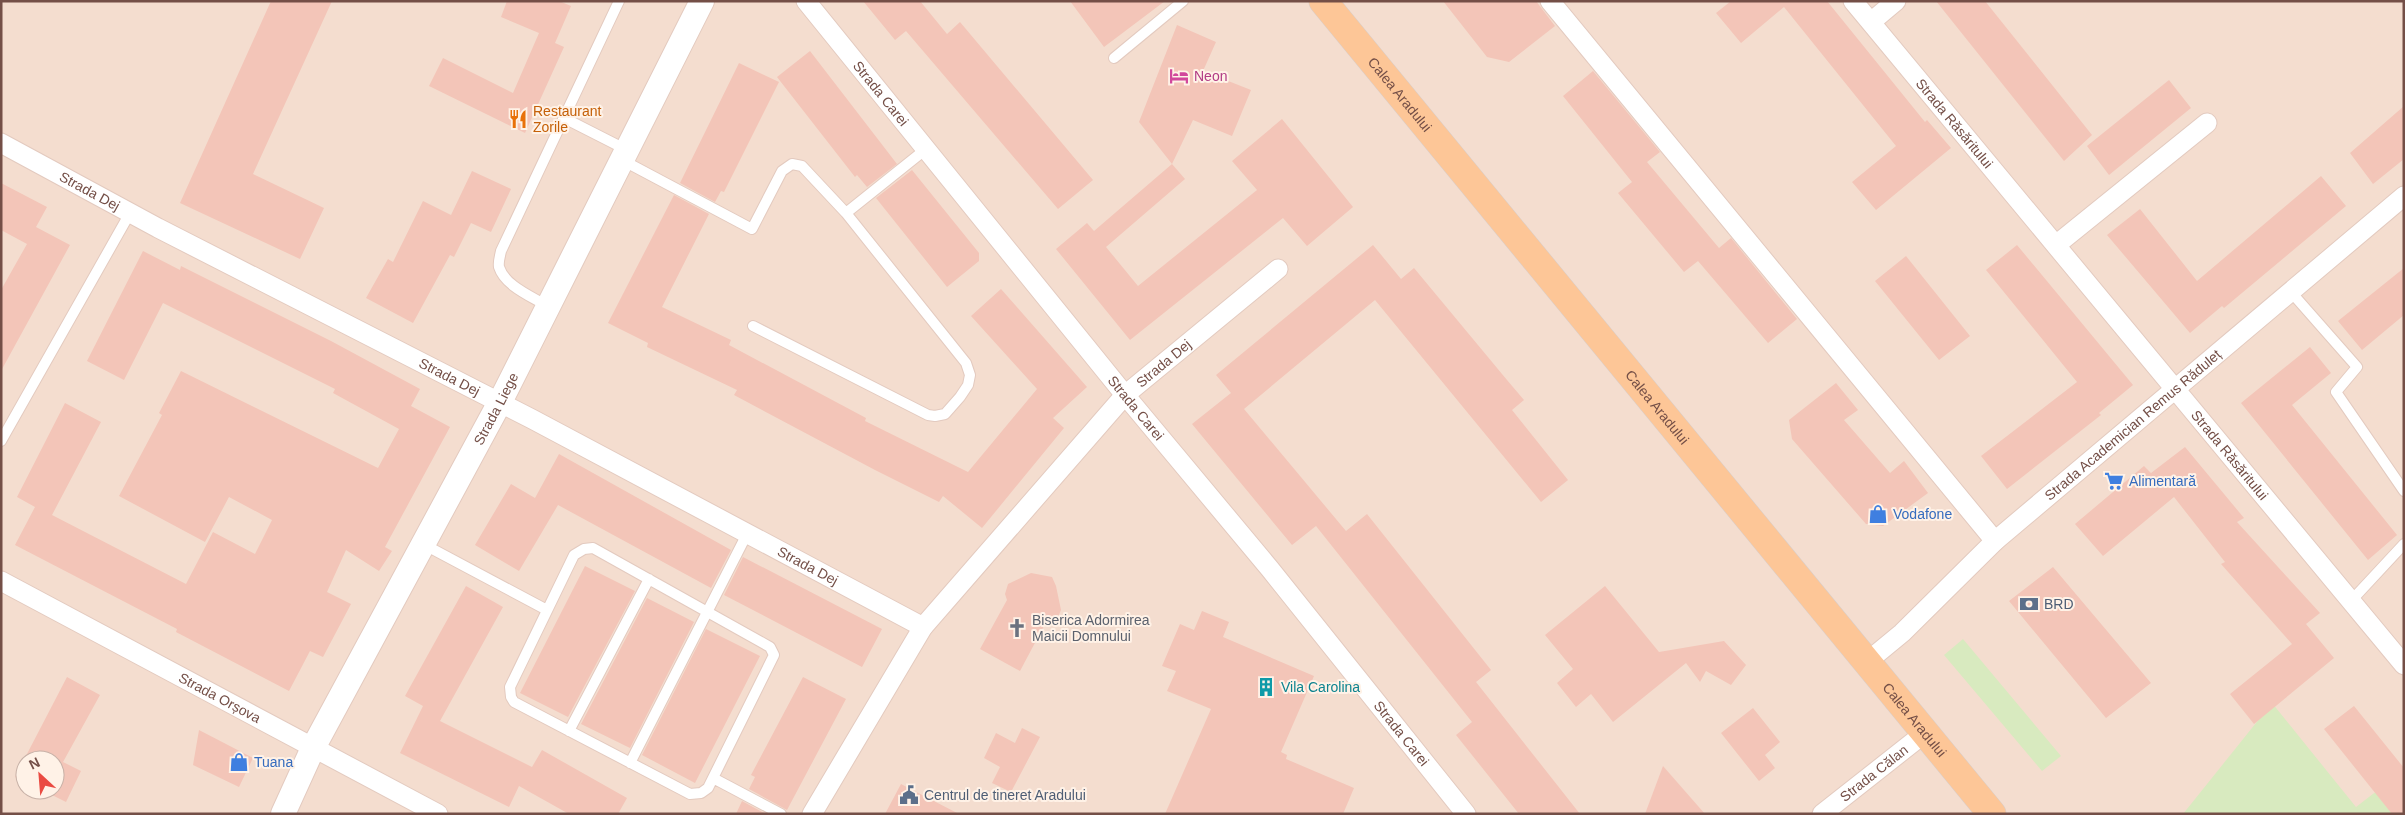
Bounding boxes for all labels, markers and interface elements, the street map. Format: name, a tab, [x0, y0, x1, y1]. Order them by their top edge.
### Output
street label: Calea Aradului	[1365, 54, 1435, 135]
street label: Strada Carei	[850, 58, 912, 129]
hotel icon: Neon	[1168, 65, 1190, 87]
place label: Neon	[1194, 68, 1227, 84]
street label: Strada Răsăritului	[1913, 75, 1996, 171]
place label: Restaurant Zorile	[533, 103, 602, 135]
restaurant icon: Restaurant Zorile	[507, 108, 529, 130]
street label: Strada Dej	[57, 168, 123, 214]
street label: Strada Dej	[1133, 336, 1194, 390]
street label: Strada Academician Remus Răduleț	[2041, 346, 2224, 504]
street label: Strada Dej	[417, 355, 483, 399]
street label: Calea Aradului	[1622, 367, 1692, 447]
street label: Strada Liege	[470, 370, 522, 448]
street label: Strada Carei	[1105, 373, 1167, 443]
street label: Strada Răsăritului	[2188, 407, 2272, 503]
supermarket icon: Alimentară	[2103, 470, 2125, 492]
place label: Alimentară	[2129, 473, 2196, 489]
shop icon: Vodafone	[1867, 503, 1889, 525]
place label: Vodafone	[1893, 506, 1952, 522]
street label: Strada Dej	[775, 543, 841, 588]
bank icon: BRD	[2018, 593, 2040, 615]
place label: BRD	[2044, 596, 2074, 612]
place label: Biserica Adormirea Maicii Domnului	[1032, 612, 1150, 644]
church icon: Biserica Adormirea Maicii Domnului	[1006, 617, 1028, 639]
street label: Strada Orșova	[176, 669, 264, 726]
building icon: Vila Carolina	[1255, 676, 1277, 698]
place label: Vila Carolina	[1281, 679, 1360, 695]
street label: Calea Aradului	[1879, 680, 1950, 760]
street label: Strada Carei	[1371, 698, 1432, 769]
street label: Strada Călan	[1837, 742, 1911, 805]
north arrow	[15, 750, 65, 800]
shop icon: Tuana	[228, 751, 250, 773]
text: N	[26, 754, 42, 773]
place label: Tuana	[254, 754, 293, 770]
public building icon: Centrul de tineret Aradului	[898, 784, 920, 806]
place label: Centrul de tineret Aradului	[924, 787, 1086, 803]

